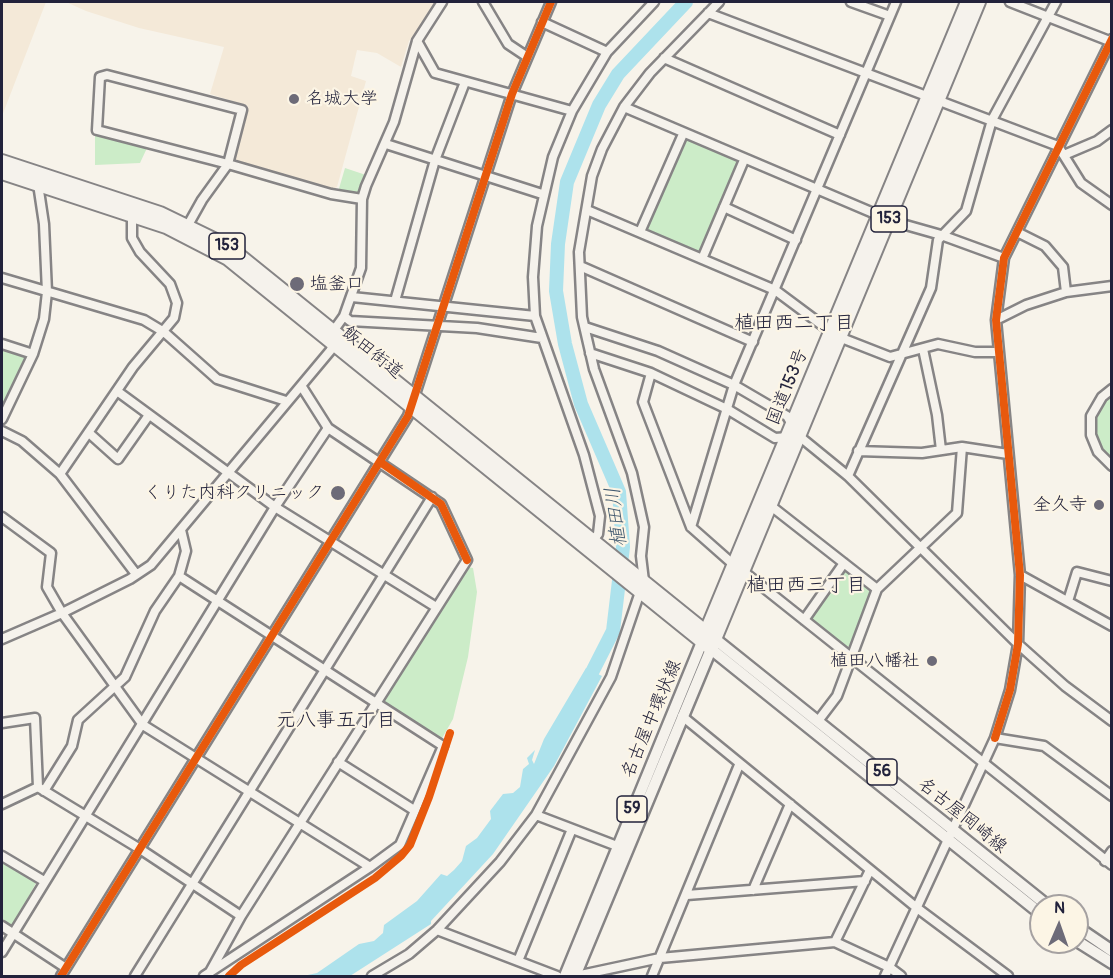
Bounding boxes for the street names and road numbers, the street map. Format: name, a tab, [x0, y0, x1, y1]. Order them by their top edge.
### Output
road number: 153	[871, 206, 907, 232]
road number: 153	[209, 233, 245, 259]
street label: 飯田街道	[337, 322, 407, 384]
street label: 国道153号	[763, 345, 813, 429]
street label: 名古屋中環状線	[617, 657, 687, 781]
road number: 56	[867, 759, 897, 785]
street label: 名古屋岡崎線	[913, 774, 1011, 858]
road number: 59	[617, 796, 647, 822]

